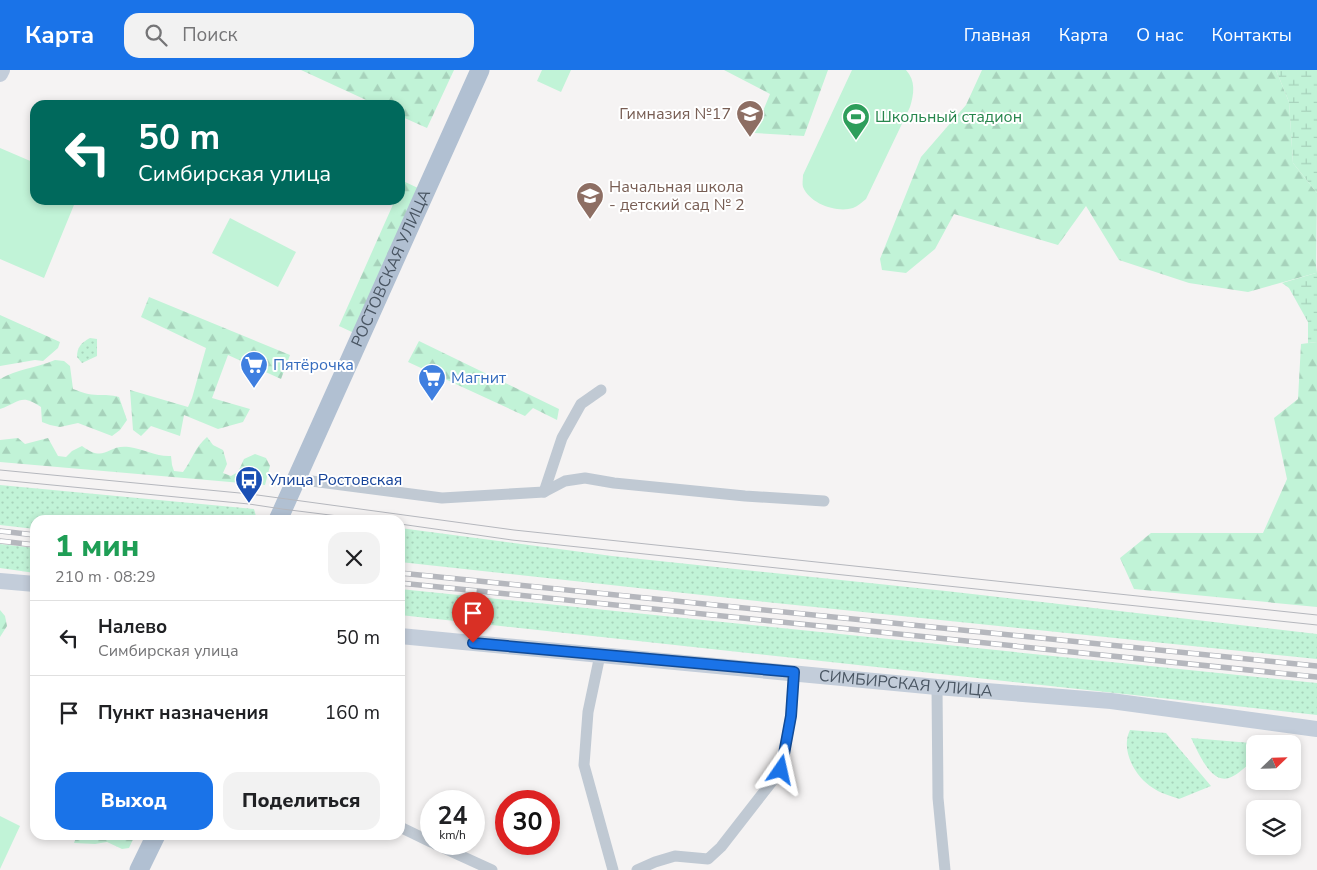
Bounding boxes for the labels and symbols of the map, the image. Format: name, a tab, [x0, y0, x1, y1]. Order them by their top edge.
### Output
school or university icon: Гимназия №17	[735, 99, 765, 138]
sports icon: Школьный стадион	[841, 102, 871, 141]
place label: Гимназия №17	[619, 103, 731, 125]
place label: Школьный стадион	[875, 106, 1022, 128]
place label: Начальная школа - детский сад № 2	[609, 176, 745, 216]
school or university icon: Начальная школа - детский сад № 2	[575, 181, 605, 220]
street label: РОСТОВСКАЯ УЛИЦА	[346, 186, 436, 351]
supermarket icon: Пятёрочка	[239, 350, 269, 389]
place label: Пятёрочка	[273, 354, 354, 376]
supermarket icon: Магнит	[417, 363, 447, 402]
place label: Магнит	[451, 367, 507, 389]
bus stop icon: Улица Ростовская	[234, 465, 264, 504]
place label: Улица Ростовская	[267, 469, 402, 491]
pin	[452, 592, 494, 643]
street label: СИМБИРСКАЯ УЛИЦА	[818, 665, 994, 702]
north arrow	[1246, 735, 1301, 790]
position arrow	[754, 743, 806, 795]
speed limit sign: 30	[495, 790, 560, 855]

